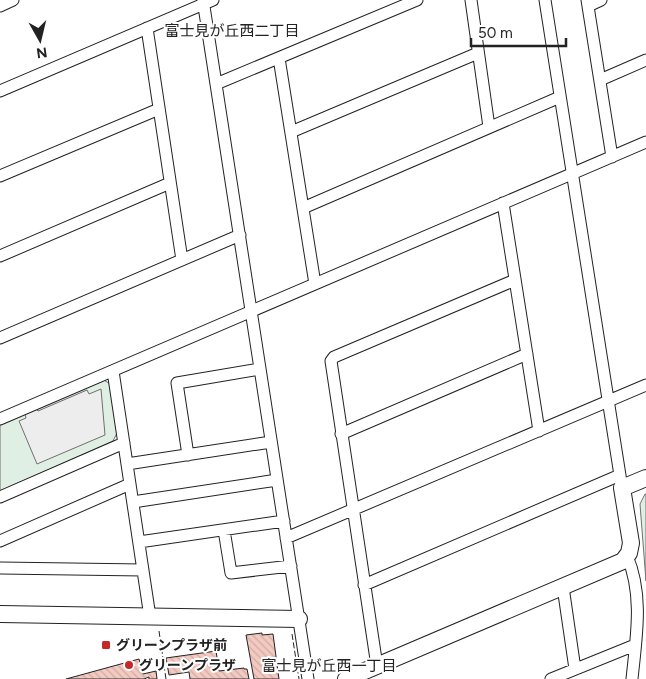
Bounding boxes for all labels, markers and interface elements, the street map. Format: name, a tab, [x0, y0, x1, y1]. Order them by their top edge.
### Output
north arrow	[15, 15, 65, 65]
scale bar	[471, 15, 566, 47]
district label: 富士見が丘西二丁目	[164, 22, 300, 40]
text: 50 m	[478, 24, 513, 42]
text: N	[35, 43, 48, 62]
place label: グリーンプラザ前	[116, 637, 227, 654]
marker: グリーンプラザ前	[100, 639, 112, 651]
place label: グリーンプラザ	[139, 657, 236, 674]
district label: 富士見が丘西一丁目	[261, 657, 397, 675]
marker: グリーンプラザ	[123, 659, 135, 671]

